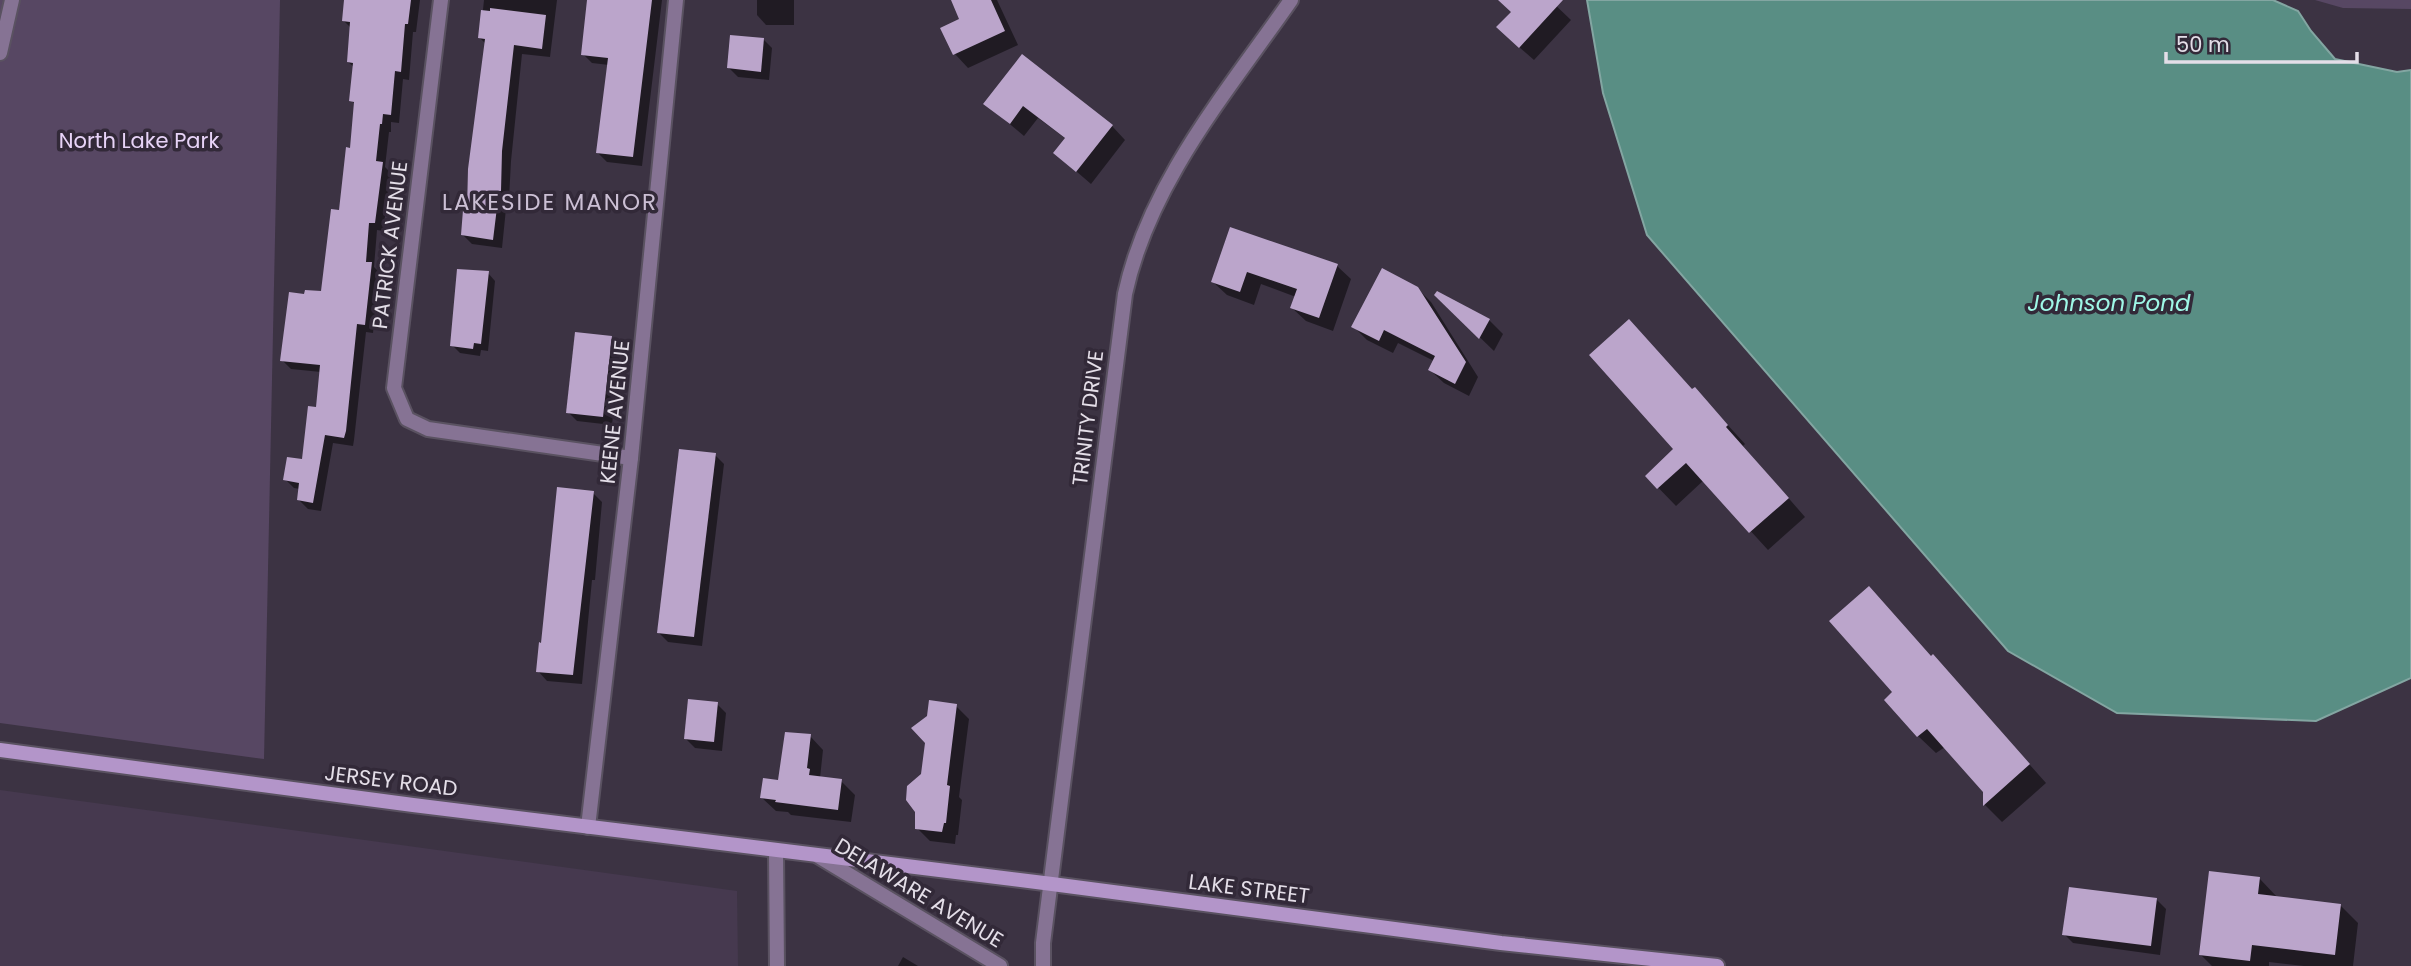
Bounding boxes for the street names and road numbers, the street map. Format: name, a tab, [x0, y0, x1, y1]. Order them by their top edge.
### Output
street label: PATRICK AVENUE	[365, 159, 414, 330]
street label: KEENE AVENUE	[593, 339, 636, 485]
street label: TRINITY DRIVE	[1065, 349, 1110, 487]
street label: JERSEY ROAD	[323, 758, 459, 803]
street label: DELAWARE AVENUE	[830, 831, 1009, 954]
street label: LAKE STREET	[1187, 867, 1311, 910]

